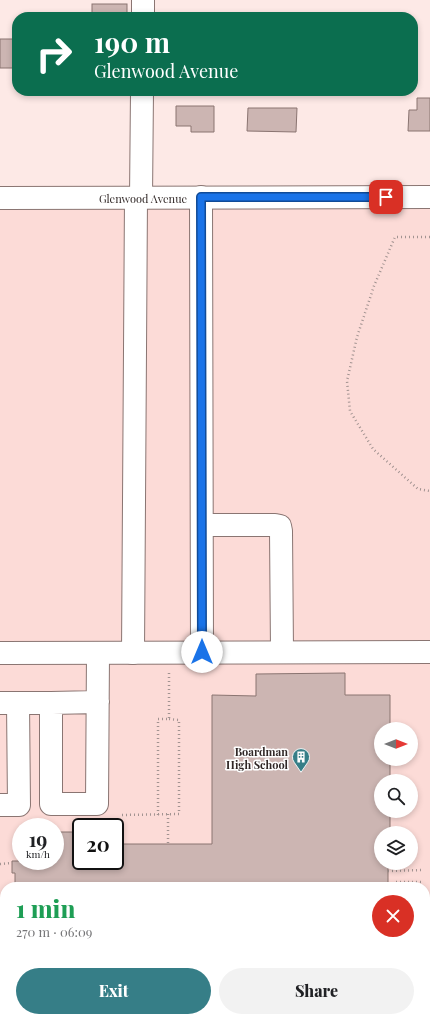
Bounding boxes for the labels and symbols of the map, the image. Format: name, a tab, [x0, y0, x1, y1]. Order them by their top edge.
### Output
pin	[369, 180, 403, 214]
street label: Glenwood Avenue	[99, 191, 188, 206]
position arrow	[181, 631, 223, 673]
north arrow	[374, 722, 418, 766]
place label: Boardman High School	[226, 744, 289, 772]
building icon: Boardman High School	[291, 747, 311, 772]
speed limit sign: 20	[72, 818, 124, 870]

